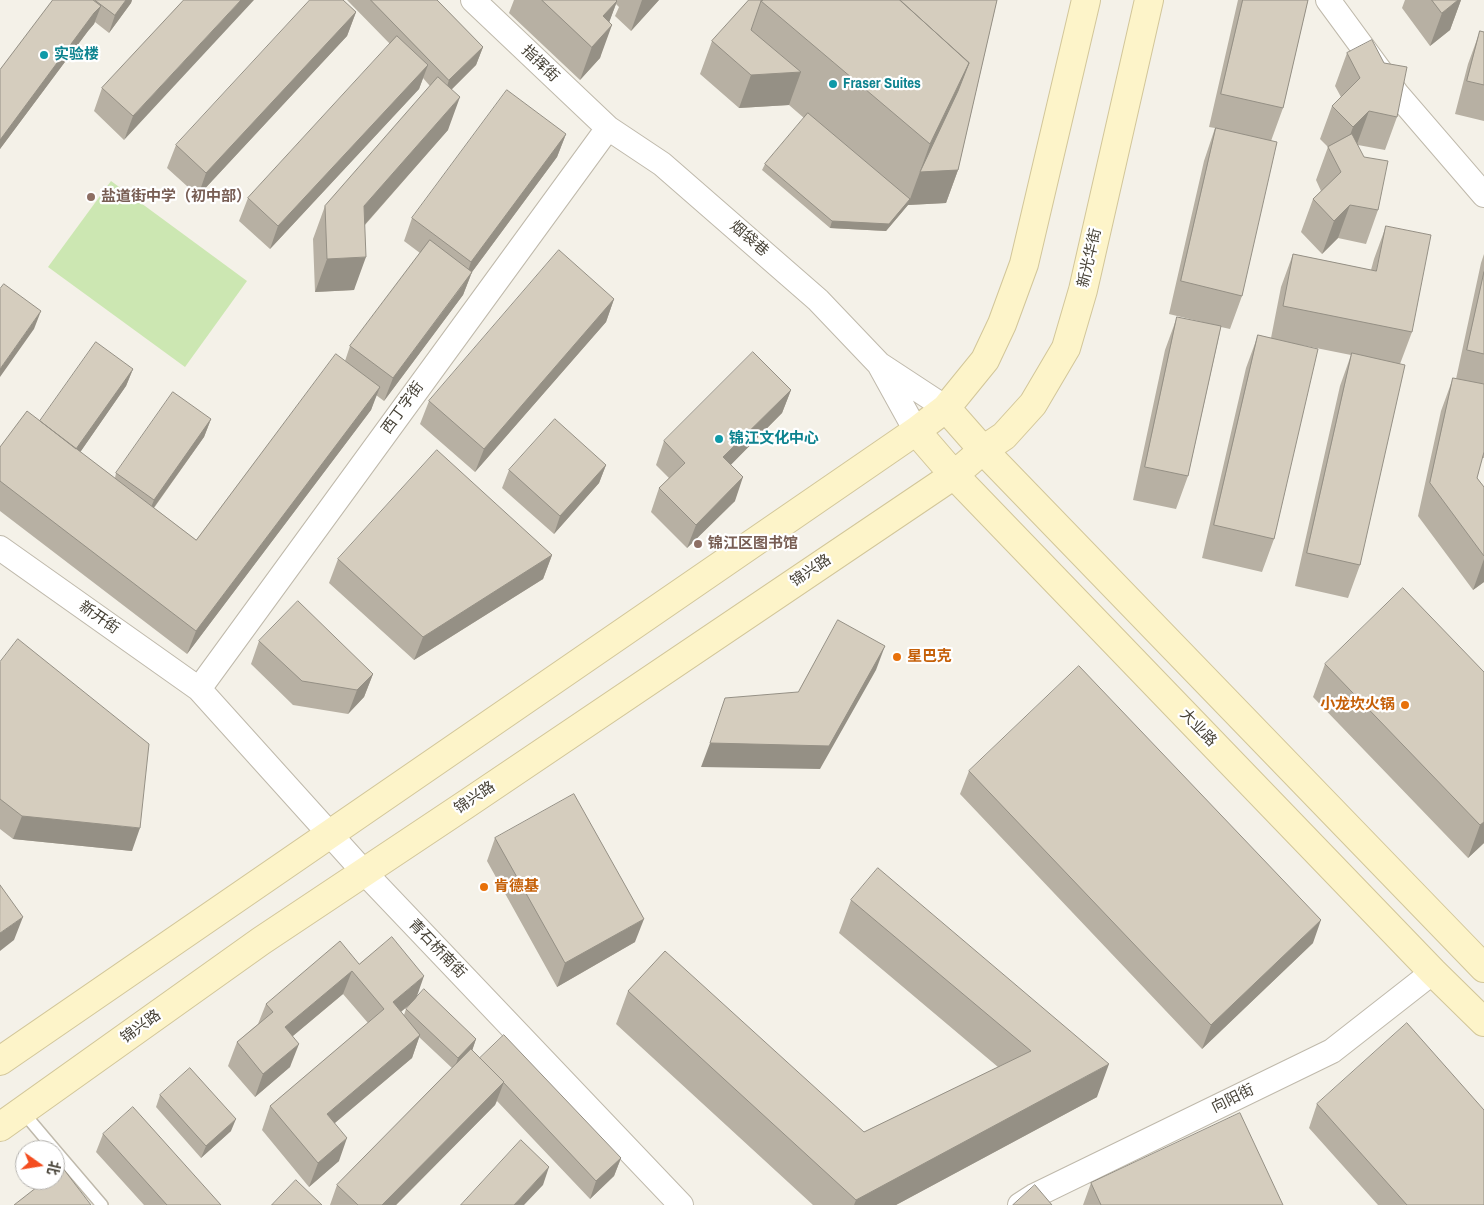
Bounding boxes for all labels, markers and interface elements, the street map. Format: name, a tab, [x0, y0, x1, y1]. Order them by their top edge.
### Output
street label: 指挥街	[518, 42, 562, 86]
place label: 实验楼	[54, 46, 99, 64]
marker: 实验楼	[38, 49, 50, 61]
place label: Fraser Suites	[843, 75, 921, 93]
marker: Fraser Suites	[827, 78, 839, 90]
place label: 盐道街中学（初中部）	[101, 188, 251, 206]
marker: 盐道街中学（初中部）	[85, 191, 97, 203]
street label: 烟袋巷	[726, 217, 772, 261]
street label: 新光华街	[1074, 227, 1106, 289]
street label: 西丁字街	[378, 378, 428, 438]
place label: 锦江文化中心	[729, 430, 819, 448]
marker: 锦江文化中心	[713, 433, 725, 445]
place label: 锦江区图书馆	[708, 535, 798, 553]
marker: 锦江区图书馆	[692, 538, 704, 550]
street label: 锦兴路	[787, 551, 835, 591]
street label: 新开街	[75, 598, 123, 638]
place label: 星巴克	[907, 648, 952, 666]
marker: 星巴克	[891, 651, 903, 663]
place label: 小龙坎火锅	[1320, 696, 1395, 714]
marker: 小龙坎火锅	[1399, 699, 1411, 711]
street label: 大业路	[1176, 706, 1220, 750]
street label: 锦兴路	[451, 778, 499, 818]
place label: 肯德基	[494, 878, 539, 896]
marker: 肯德基	[478, 881, 490, 893]
street label: 青石桥南街	[404, 916, 470, 982]
street label: 锦兴路	[118, 1006, 164, 1048]
street label: 向阳街	[1209, 1081, 1257, 1117]
north arrow	[15, 1140, 65, 1190]
text: 北	[43, 1159, 64, 1177]

